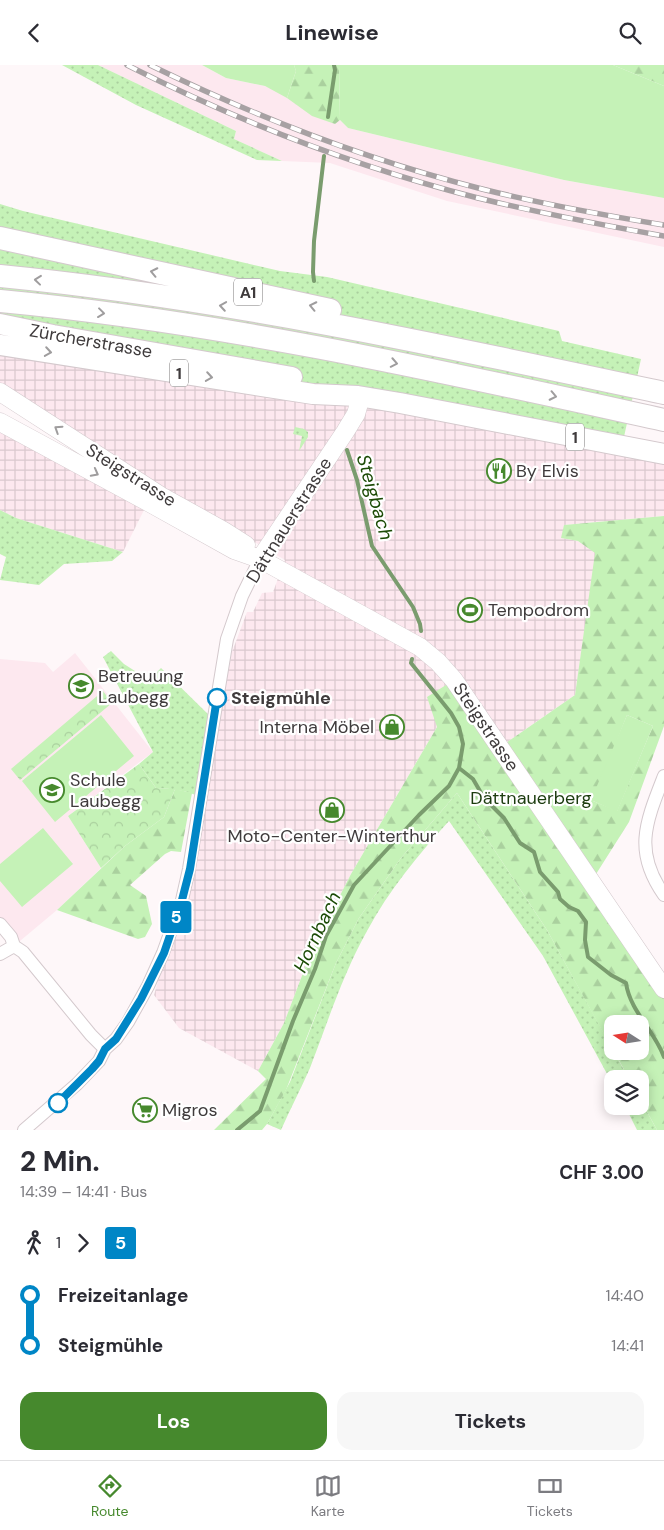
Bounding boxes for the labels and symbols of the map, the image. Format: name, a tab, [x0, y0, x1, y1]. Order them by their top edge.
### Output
one-way arrow	[149, 267, 158, 278]
one-way arrow	[34, 275, 42, 286]
road number: A1	[234, 278, 262, 305]
one-way arrow	[308, 301, 317, 312]
one-way arrow	[218, 302, 227, 312]
one-way arrow	[97, 307, 105, 318]
street label: Zürcherstrasse	[28, 318, 154, 364]
one-way arrow	[44, 346, 53, 356]
one-way arrow	[390, 357, 398, 367]
road number: 1	[170, 359, 188, 387]
one-way arrow	[204, 372, 213, 382]
one-way arrow	[549, 390, 557, 401]
road number: 1	[566, 423, 584, 451]
one-way arrow	[55, 426, 64, 436]
street label: Steigstrasse	[81, 438, 181, 512]
water label: Steigbach	[351, 451, 399, 543]
street label: Dättnauerstrasse	[241, 453, 337, 587]
restaurant icon: By Elvis	[486, 458, 512, 484]
place label: By Elvis	[516, 459, 579, 483]
one-way arrow	[89, 467, 98, 477]
sports icon: Tempodrom	[457, 597, 483, 623]
place label: Tempodrom	[488, 598, 589, 622]
place label: Betreuung Laubegg	[98, 664, 183, 709]
school or university icon: Betreuung Laubegg	[68, 673, 94, 699]
street label: Steigstrasse	[447, 678, 525, 776]
place label: Steigmühle	[231, 686, 331, 710]
marker: Steigmühle	[207, 688, 227, 708]
shop icon: Interna Möbel	[379, 714, 405, 740]
place label: Interna Möbel	[260, 715, 374, 739]
place label: Schule Laubegg	[70, 768, 141, 813]
school or university icon: Schule Laubegg	[39, 777, 65, 803]
park label: Dättnauerberg	[470, 786, 592, 810]
shop icon: Moto-Center-Winterthur	[319, 797, 345, 823]
place label: Moto-Center-Winterthur	[228, 824, 437, 848]
water label: Hornbach	[287, 888, 347, 976]
line badge: 5	[160, 901, 192, 933]
north arrow	[604, 1015, 649, 1060]
unlabelled marker	[48, 1093, 68, 1113]
supermarket icon: Migros	[132, 1097, 158, 1123]
place label: Migros	[162, 1098, 218, 1122]

